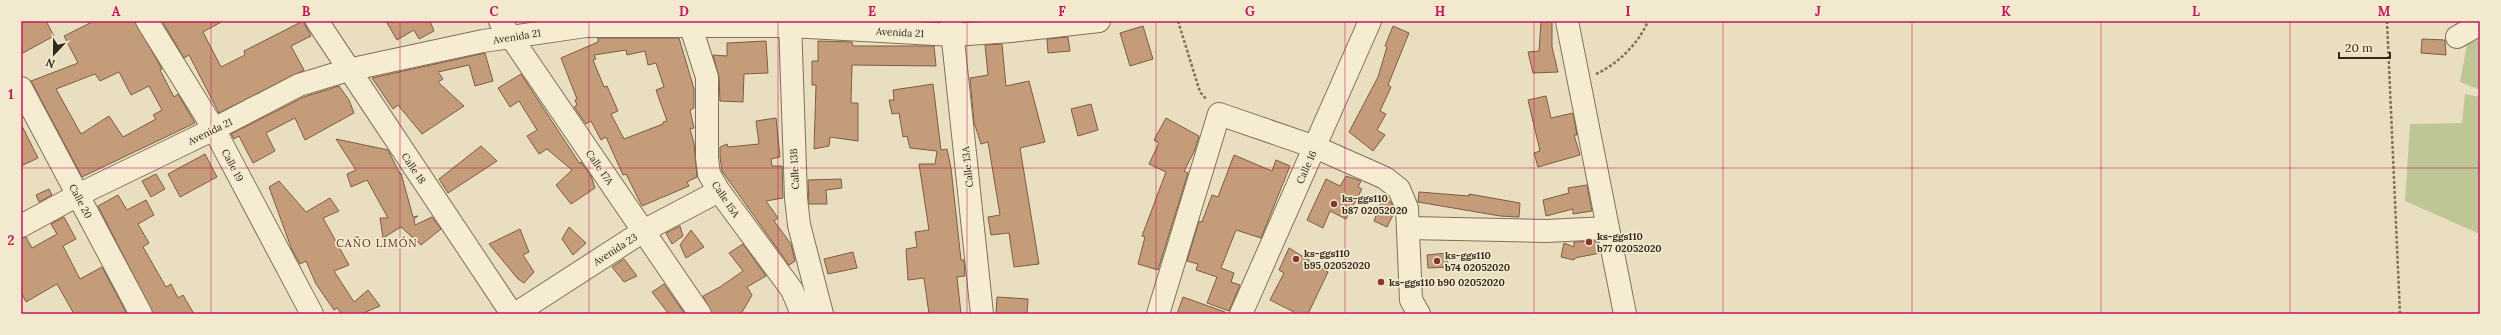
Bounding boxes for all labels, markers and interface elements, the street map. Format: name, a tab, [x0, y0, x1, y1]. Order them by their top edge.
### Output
text: A	[112, 3, 121, 20]
text: B	[302, 3, 311, 20]
text: C	[490, 3, 499, 20]
text: D	[679, 3, 689, 20]
text: E	[868, 3, 876, 20]
text: F	[1058, 3, 1066, 20]
text: G	[1245, 3, 1255, 20]
text: H	[1435, 3, 1445, 20]
text: I	[1625, 3, 1631, 20]
text: J	[1815, 3, 1821, 20]
text: K	[2001, 3, 2011, 20]
text: L	[2192, 3, 2200, 20]
text: M	[2378, 3, 2391, 20]
street label: Avenida 21	[875, 25, 925, 40]
street label: Avenida 21	[491, 26, 542, 47]
north arrow	[34, 34, 74, 74]
scale bar	[2339, 34, 2390, 60]
text: 20 m	[2345, 40, 2373, 55]
text: N	[43, 55, 57, 71]
text: 1	[8, 86, 14, 103]
street label: Avenida 21	[185, 115, 235, 148]
street label: Calle 13A	[959, 145, 976, 188]
street label: Calle 19	[219, 147, 247, 184]
street label: Calle 17A	[583, 147, 617, 188]
street label: Calle 13B	[787, 148, 802, 190]
street label: Calle 16	[1293, 148, 1320, 186]
street label: Calle 18	[398, 150, 429, 187]
street label: Calle 15A	[709, 179, 743, 221]
street label: Calle 20	[66, 182, 95, 221]
place label: ks-ggs110 b87 02052020	[1341, 192, 1408, 217]
marker: ks-ggs110 b87 02052020	[1329, 199, 1339, 209]
street label: Avenida 23	[590, 230, 640, 269]
place label: ks-ggs110 b77 02052020	[1596, 230, 1662, 255]
text: 2	[8, 232, 15, 249]
district label: CAÑO LIMÓN	[336, 236, 418, 250]
marker: ks-ggs110 b77 02052020	[1584, 237, 1594, 247]
place label: ks-ggs110 b95 02052020	[1303, 247, 1370, 272]
place label: ks-ggs110 b74 02052020	[1444, 249, 1510, 274]
marker: ks-ggs110 b95 02052020	[1291, 254, 1301, 264]
marker: ks-ggs110 b74 02052020	[1432, 256, 1442, 266]
place label: ks-ggs110 b90 02052020	[1389, 276, 1505, 289]
marker: ks-ggs110 b90 02052020	[1376, 277, 1386, 287]

